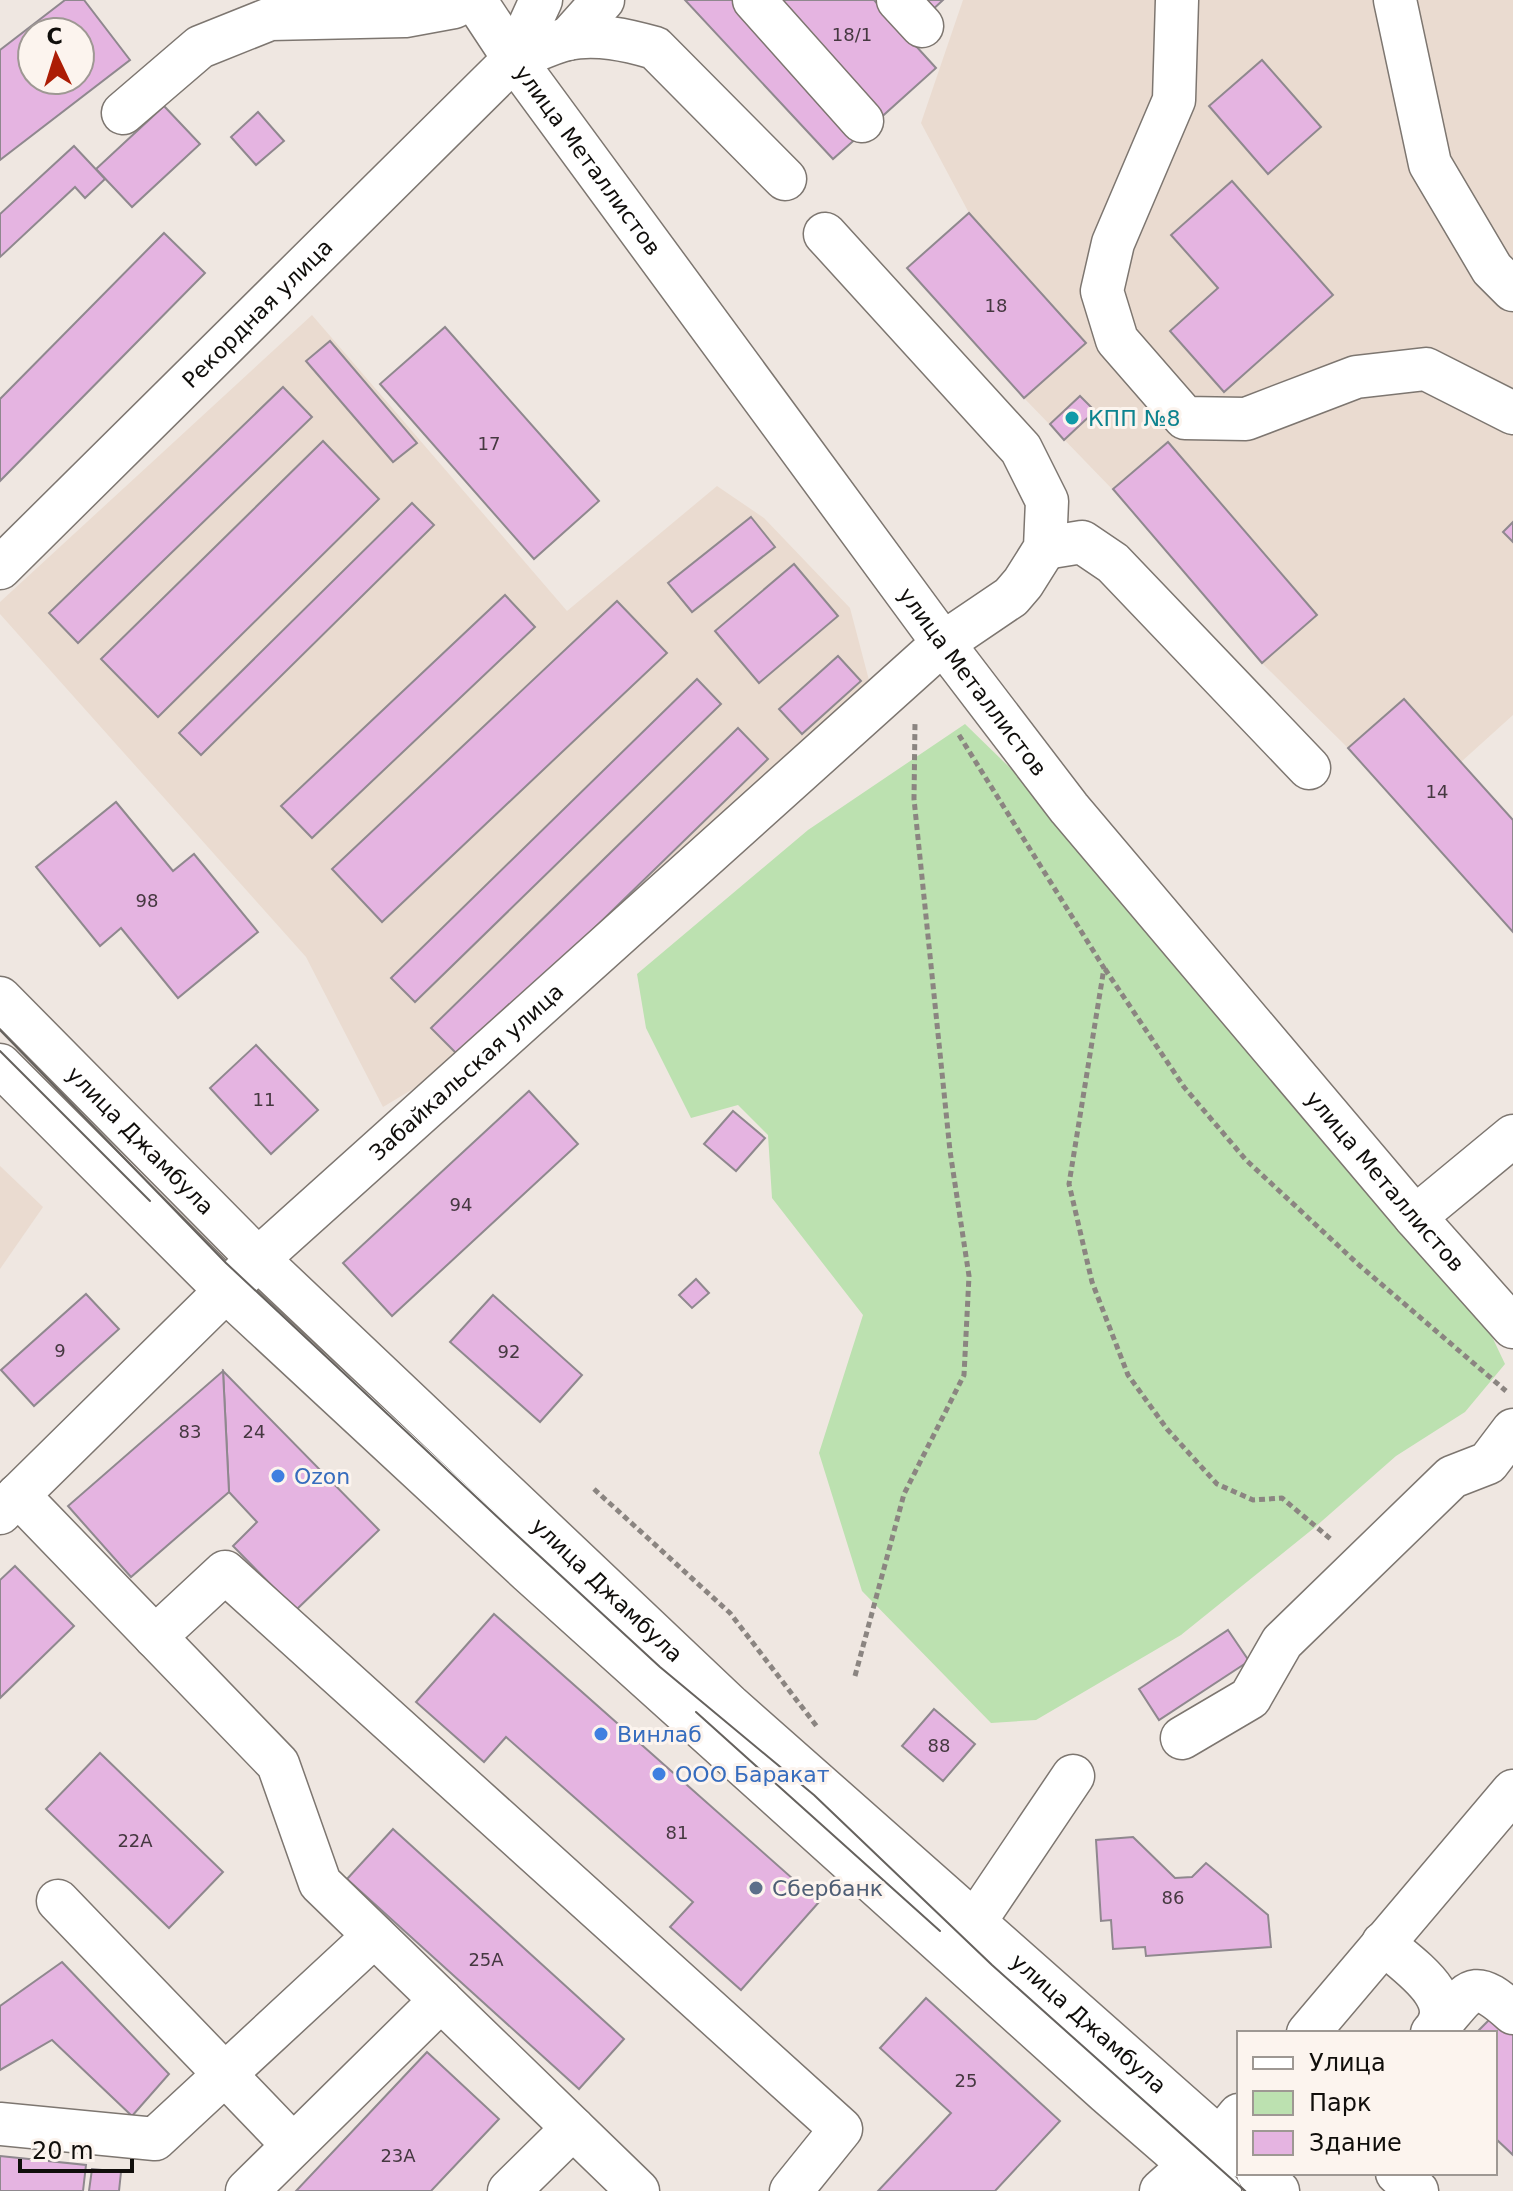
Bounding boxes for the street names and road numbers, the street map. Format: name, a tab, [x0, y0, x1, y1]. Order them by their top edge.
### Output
street label: улица Металлистов	[510, 60, 666, 260]
street label: Рекордная улица	[177, 234, 337, 393]
street label: улица Металлистов	[894, 582, 1052, 780]
street label: Забайкальская улица	[364, 978, 568, 1165]
street label: улица Джамбула	[62, 1061, 219, 1219]
street label: улица Металлистов	[1301, 1086, 1470, 1276]
street label: улица Джамбула	[527, 1513, 688, 1667]
street label: улица Джамбула	[1006, 1948, 1171, 2098]

